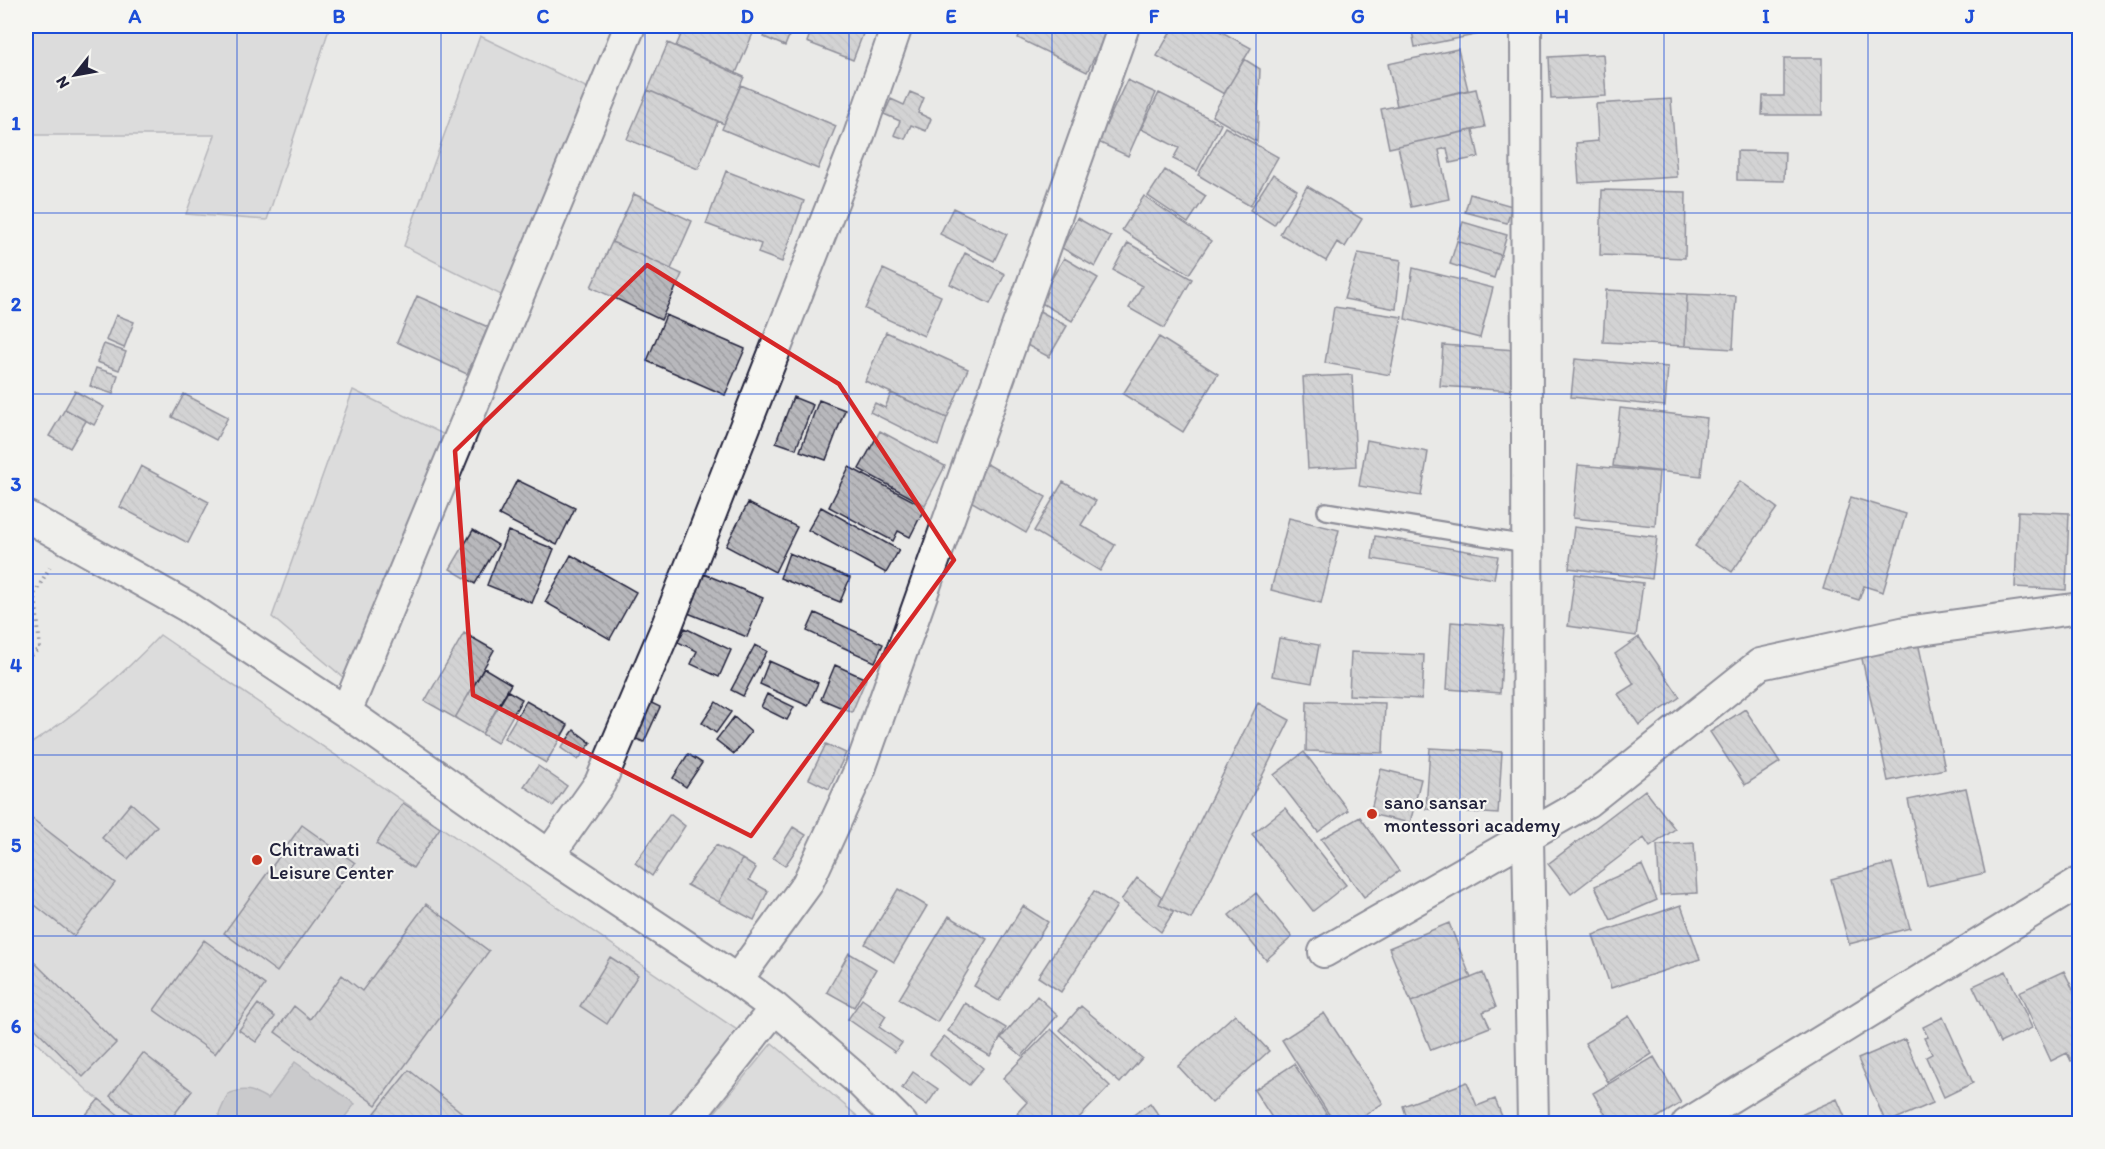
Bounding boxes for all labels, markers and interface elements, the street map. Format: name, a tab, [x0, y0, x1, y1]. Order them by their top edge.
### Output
text: A	[128, 4, 142, 28]
text: B	[333, 4, 346, 28]
text: C	[537, 4, 550, 28]
text: D	[740, 4, 754, 28]
text: E	[945, 4, 957, 28]
text: F	[1149, 4, 1160, 28]
text: G	[1351, 4, 1365, 28]
text: H	[1555, 4, 1569, 28]
text: I	[1762, 4, 1770, 28]
text: J	[1964, 4, 1975, 28]
north arrow	[45, 45, 105, 105]
text: N	[52, 73, 73, 92]
text: 1	[11, 111, 21, 135]
text: 2	[11, 292, 22, 316]
text: 3	[11, 472, 22, 496]
text: 4	[10, 653, 22, 677]
place label: sano sansar montessori academy	[1384, 790, 1561, 837]
marker: sano sansar montessori academy	[1365, 807, 1379, 821]
text: 5	[11, 833, 22, 857]
place label: Chitrawati Leisure Center	[269, 837, 394, 884]
marker: Chitrawati Leisure Center	[250, 853, 264, 867]
text: 6	[11, 1014, 22, 1038]

